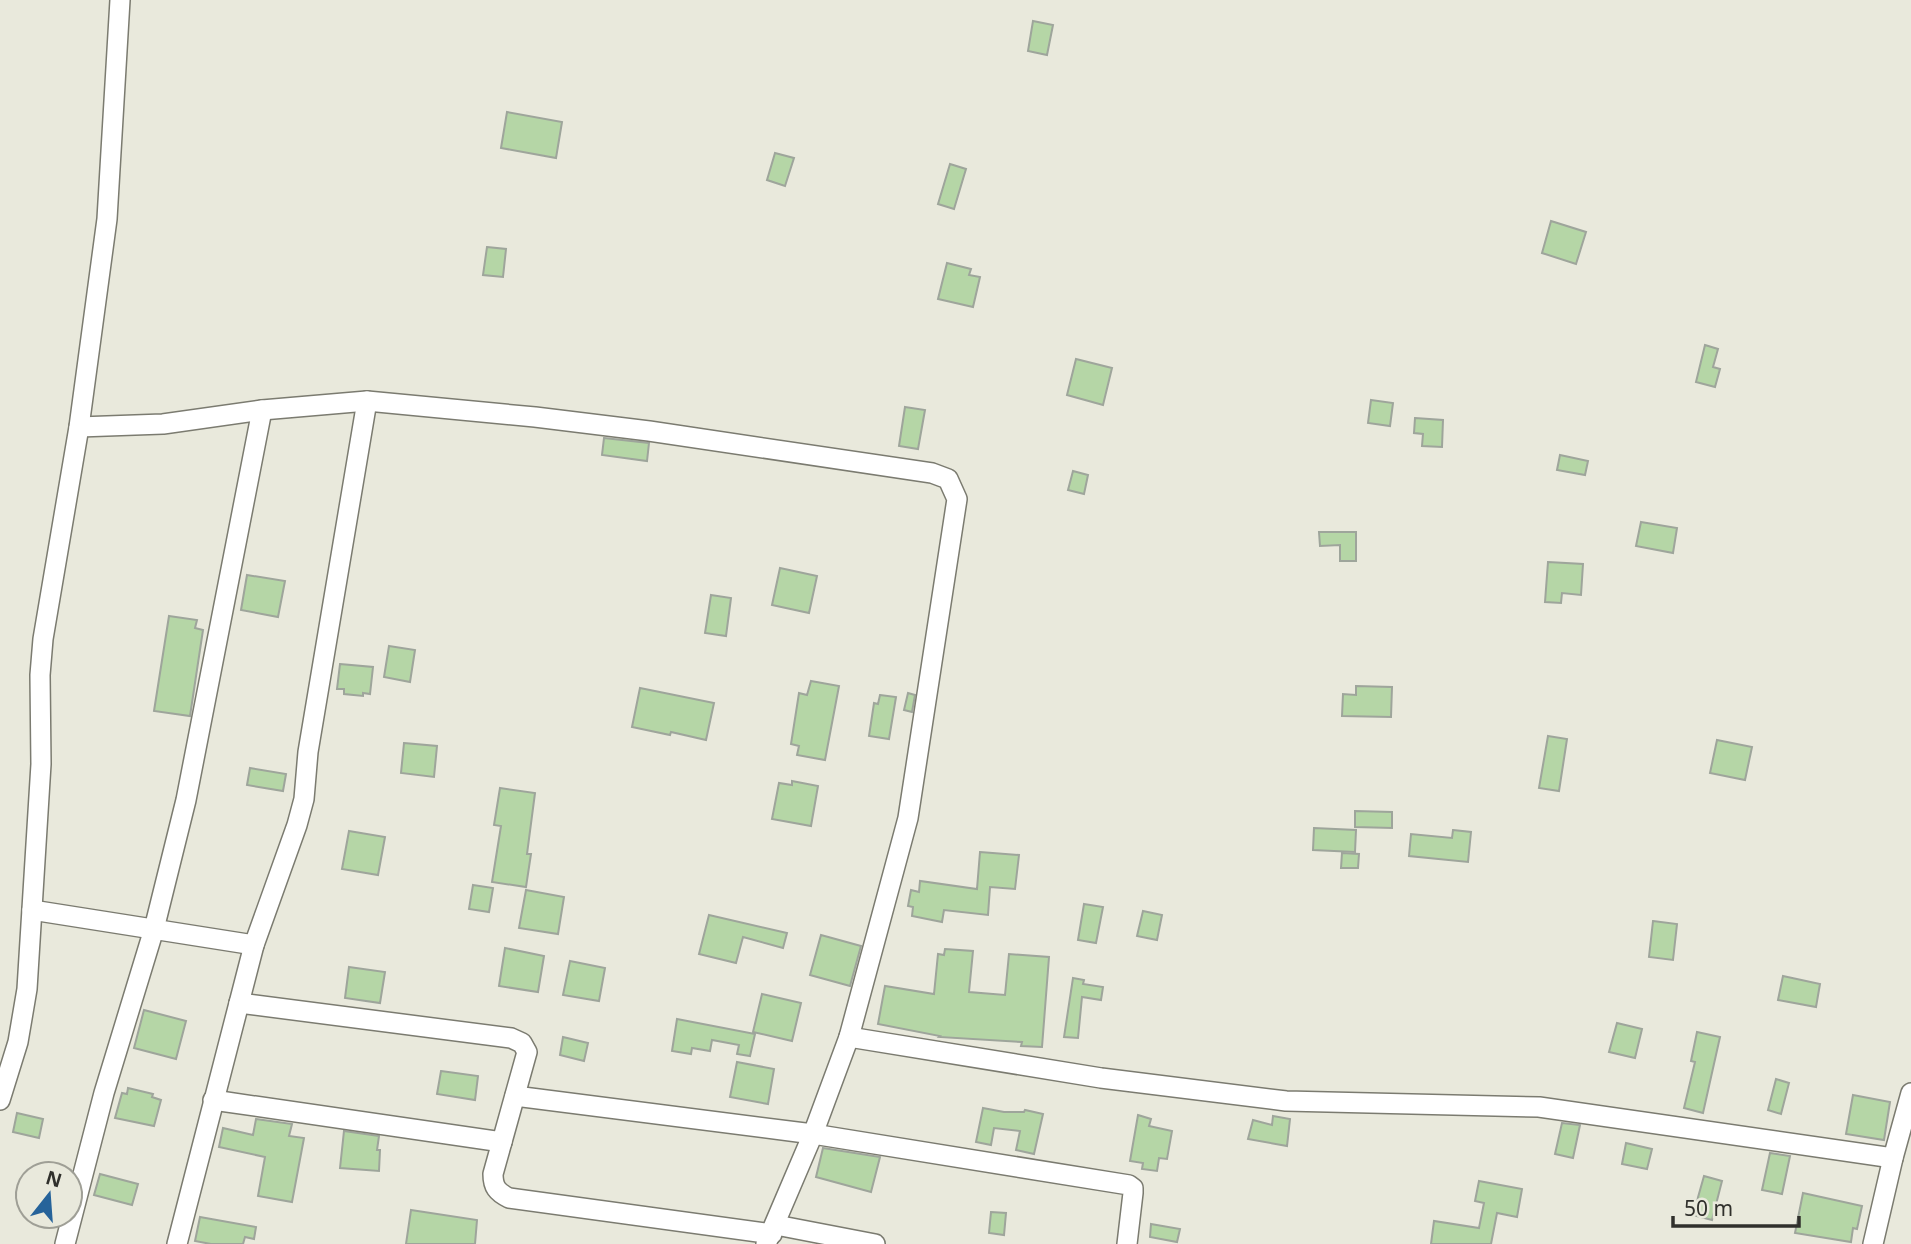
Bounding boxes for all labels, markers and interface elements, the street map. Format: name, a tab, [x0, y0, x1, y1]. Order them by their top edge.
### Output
north arrow	[14, 1160, 84, 1230]
text: N	[43, 1164, 65, 1193]
scale bar	[1673, 1184, 1799, 1228]
text: 50 m	[1684, 1194, 1733, 1222]

